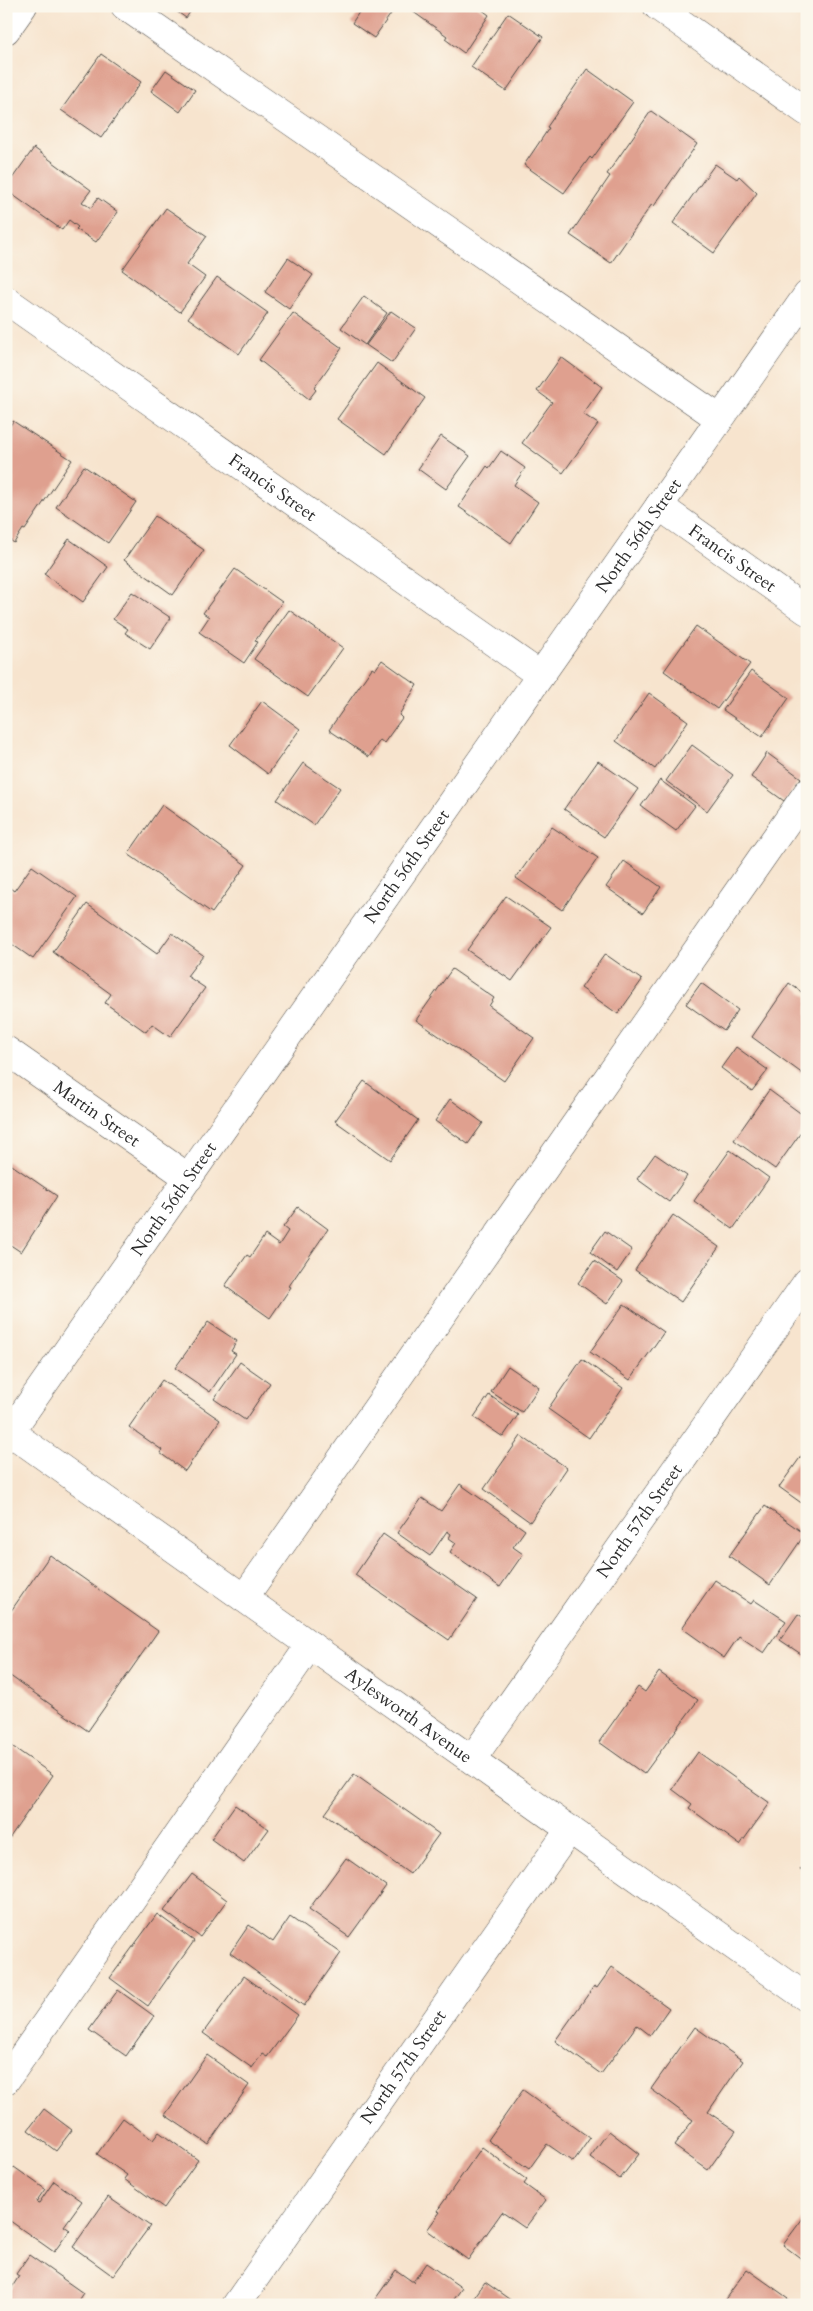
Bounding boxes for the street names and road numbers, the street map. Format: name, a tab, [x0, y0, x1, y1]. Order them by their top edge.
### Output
street label: Francis Street	[223, 448, 322, 528]
street label: North 56th Street	[590, 473, 688, 598]
street label: Francis Street	[683, 519, 781, 598]
street label: North 56th Street	[358, 804, 456, 929]
street label: Martin Street	[48, 1075, 145, 1153]
street label: North 56th Street	[125, 1137, 223, 1261]
street label: North 57th Street	[591, 1459, 689, 1583]
street label: Aylesworth Avenue	[340, 1662, 477, 1769]
street label: North 57th Street	[355, 2005, 453, 2129]

